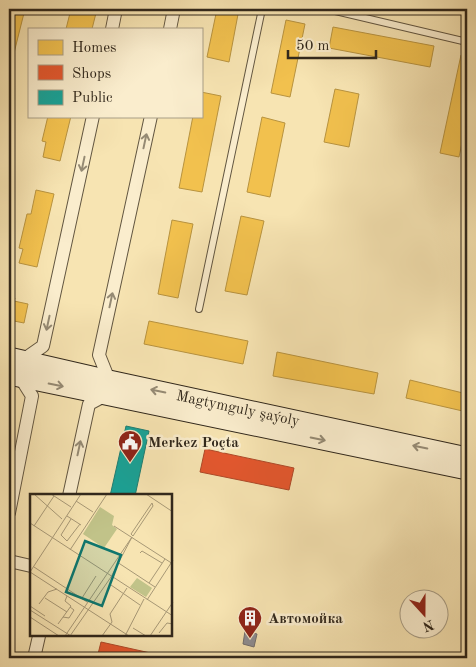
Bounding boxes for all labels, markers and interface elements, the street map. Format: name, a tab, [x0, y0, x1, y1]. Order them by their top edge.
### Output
legend	[28, 28, 202, 118]
scale bar	[288, 28, 376, 60]
text: 50 m	[296, 39, 330, 54]
text: Homes	[72, 41, 117, 56]
text: Shops	[72, 67, 111, 82]
text: Public	[72, 91, 113, 106]
one-way arrow	[141, 134, 151, 150]
one-way arrow	[77, 155, 87, 171]
one-way arrow	[107, 292, 116, 308]
one-way arrow	[43, 314, 53, 330]
one-way arrow	[48, 380, 64, 390]
one-way arrow	[150, 386, 166, 395]
street label: Magtymguly şaýoly	[175, 389, 301, 430]
public building icon: Merkez Poçta	[117, 429, 143, 463]
one-way arrow	[310, 435, 326, 444]
place label: Merkez Poçta	[148, 436, 239, 451]
one-way arrow	[75, 441, 84, 457]
one-way arrow	[412, 441, 428, 451]
inset map	[30, 494, 172, 637]
north arrow	[398, 590, 448, 640]
building icon: Автомойка	[237, 605, 263, 639]
place label: Автомойка	[268, 612, 343, 627]
text: N	[421, 617, 436, 634]

